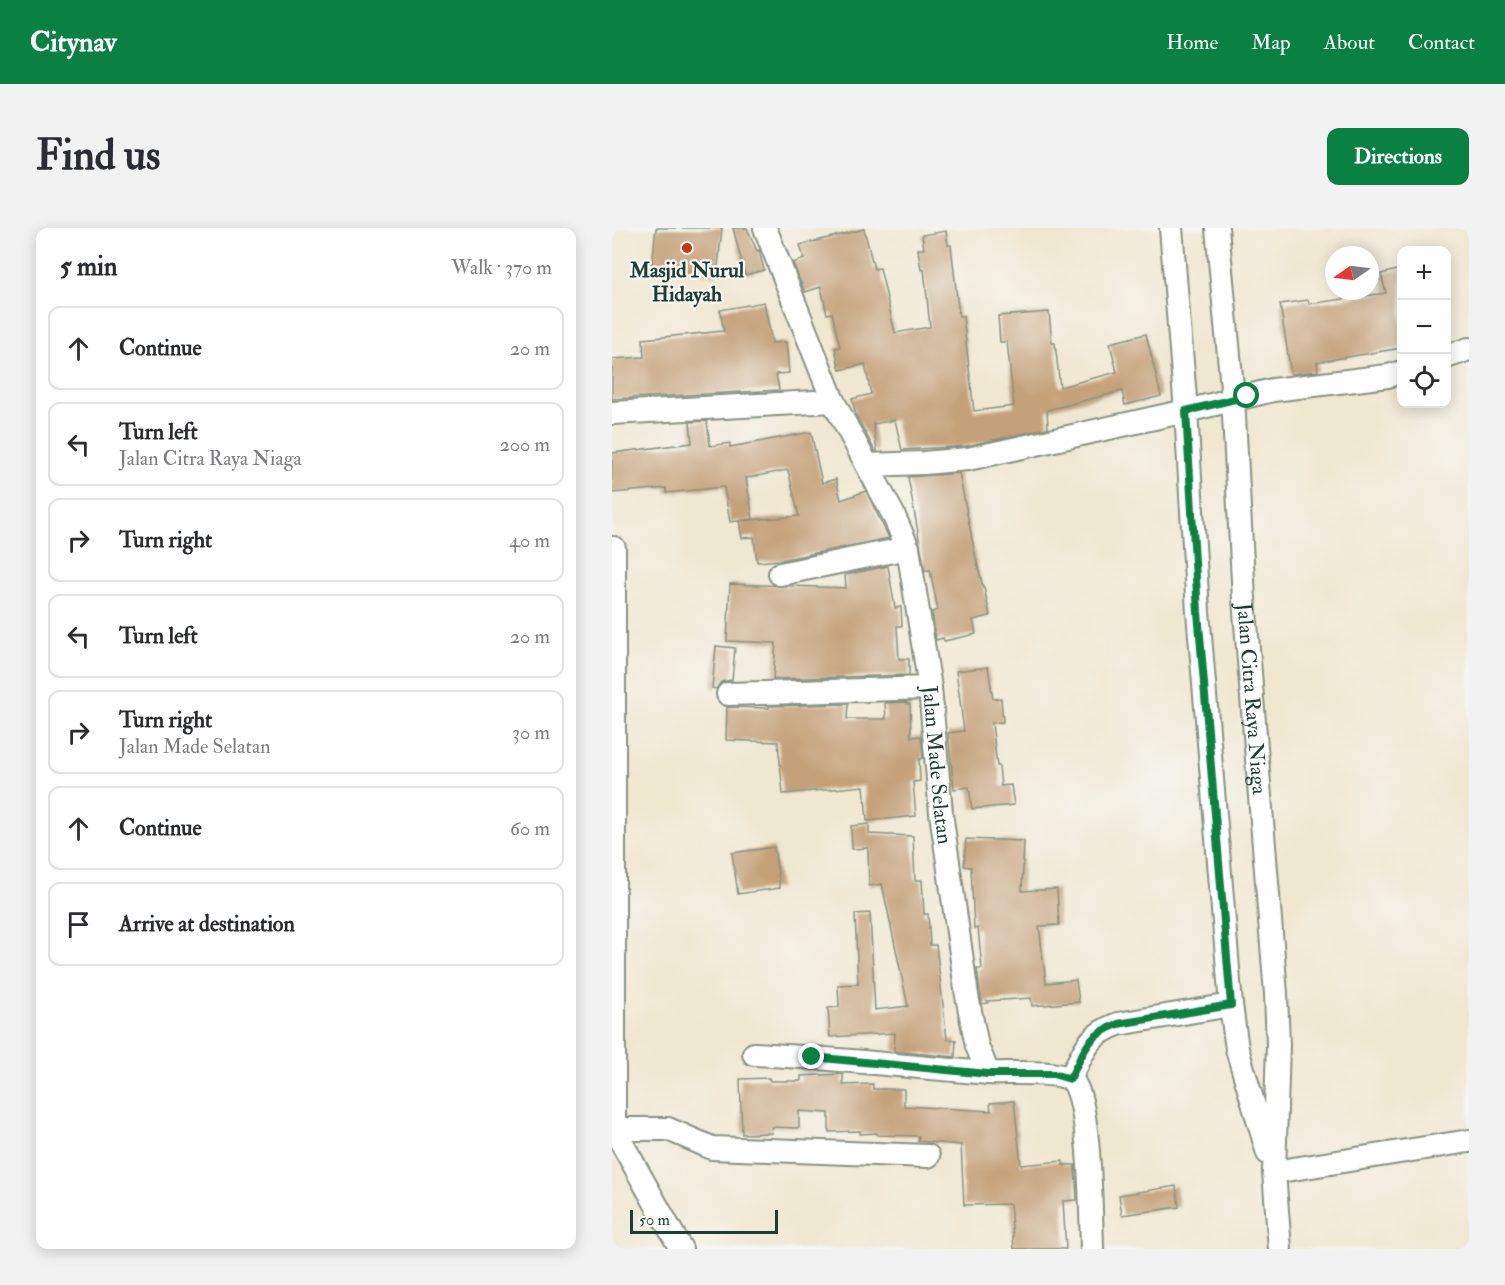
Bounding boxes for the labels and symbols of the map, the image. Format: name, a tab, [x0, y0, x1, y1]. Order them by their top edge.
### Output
marker: Masjid Nurul Hidayah	[680, 241, 694, 255]
north arrow	[1325, 246, 1379, 300]
place label: Masjid Nurul Hidayah	[629, 257, 745, 308]
route start	[1233, 382, 1259, 408]
street label: Jalan Citra Raya Niaga	[1231, 601, 1273, 796]
street label: Jalan Made Selatan	[916, 684, 959, 846]
route end	[798, 1043, 824, 1069]
scale bar	[630, 1207, 778, 1234]

